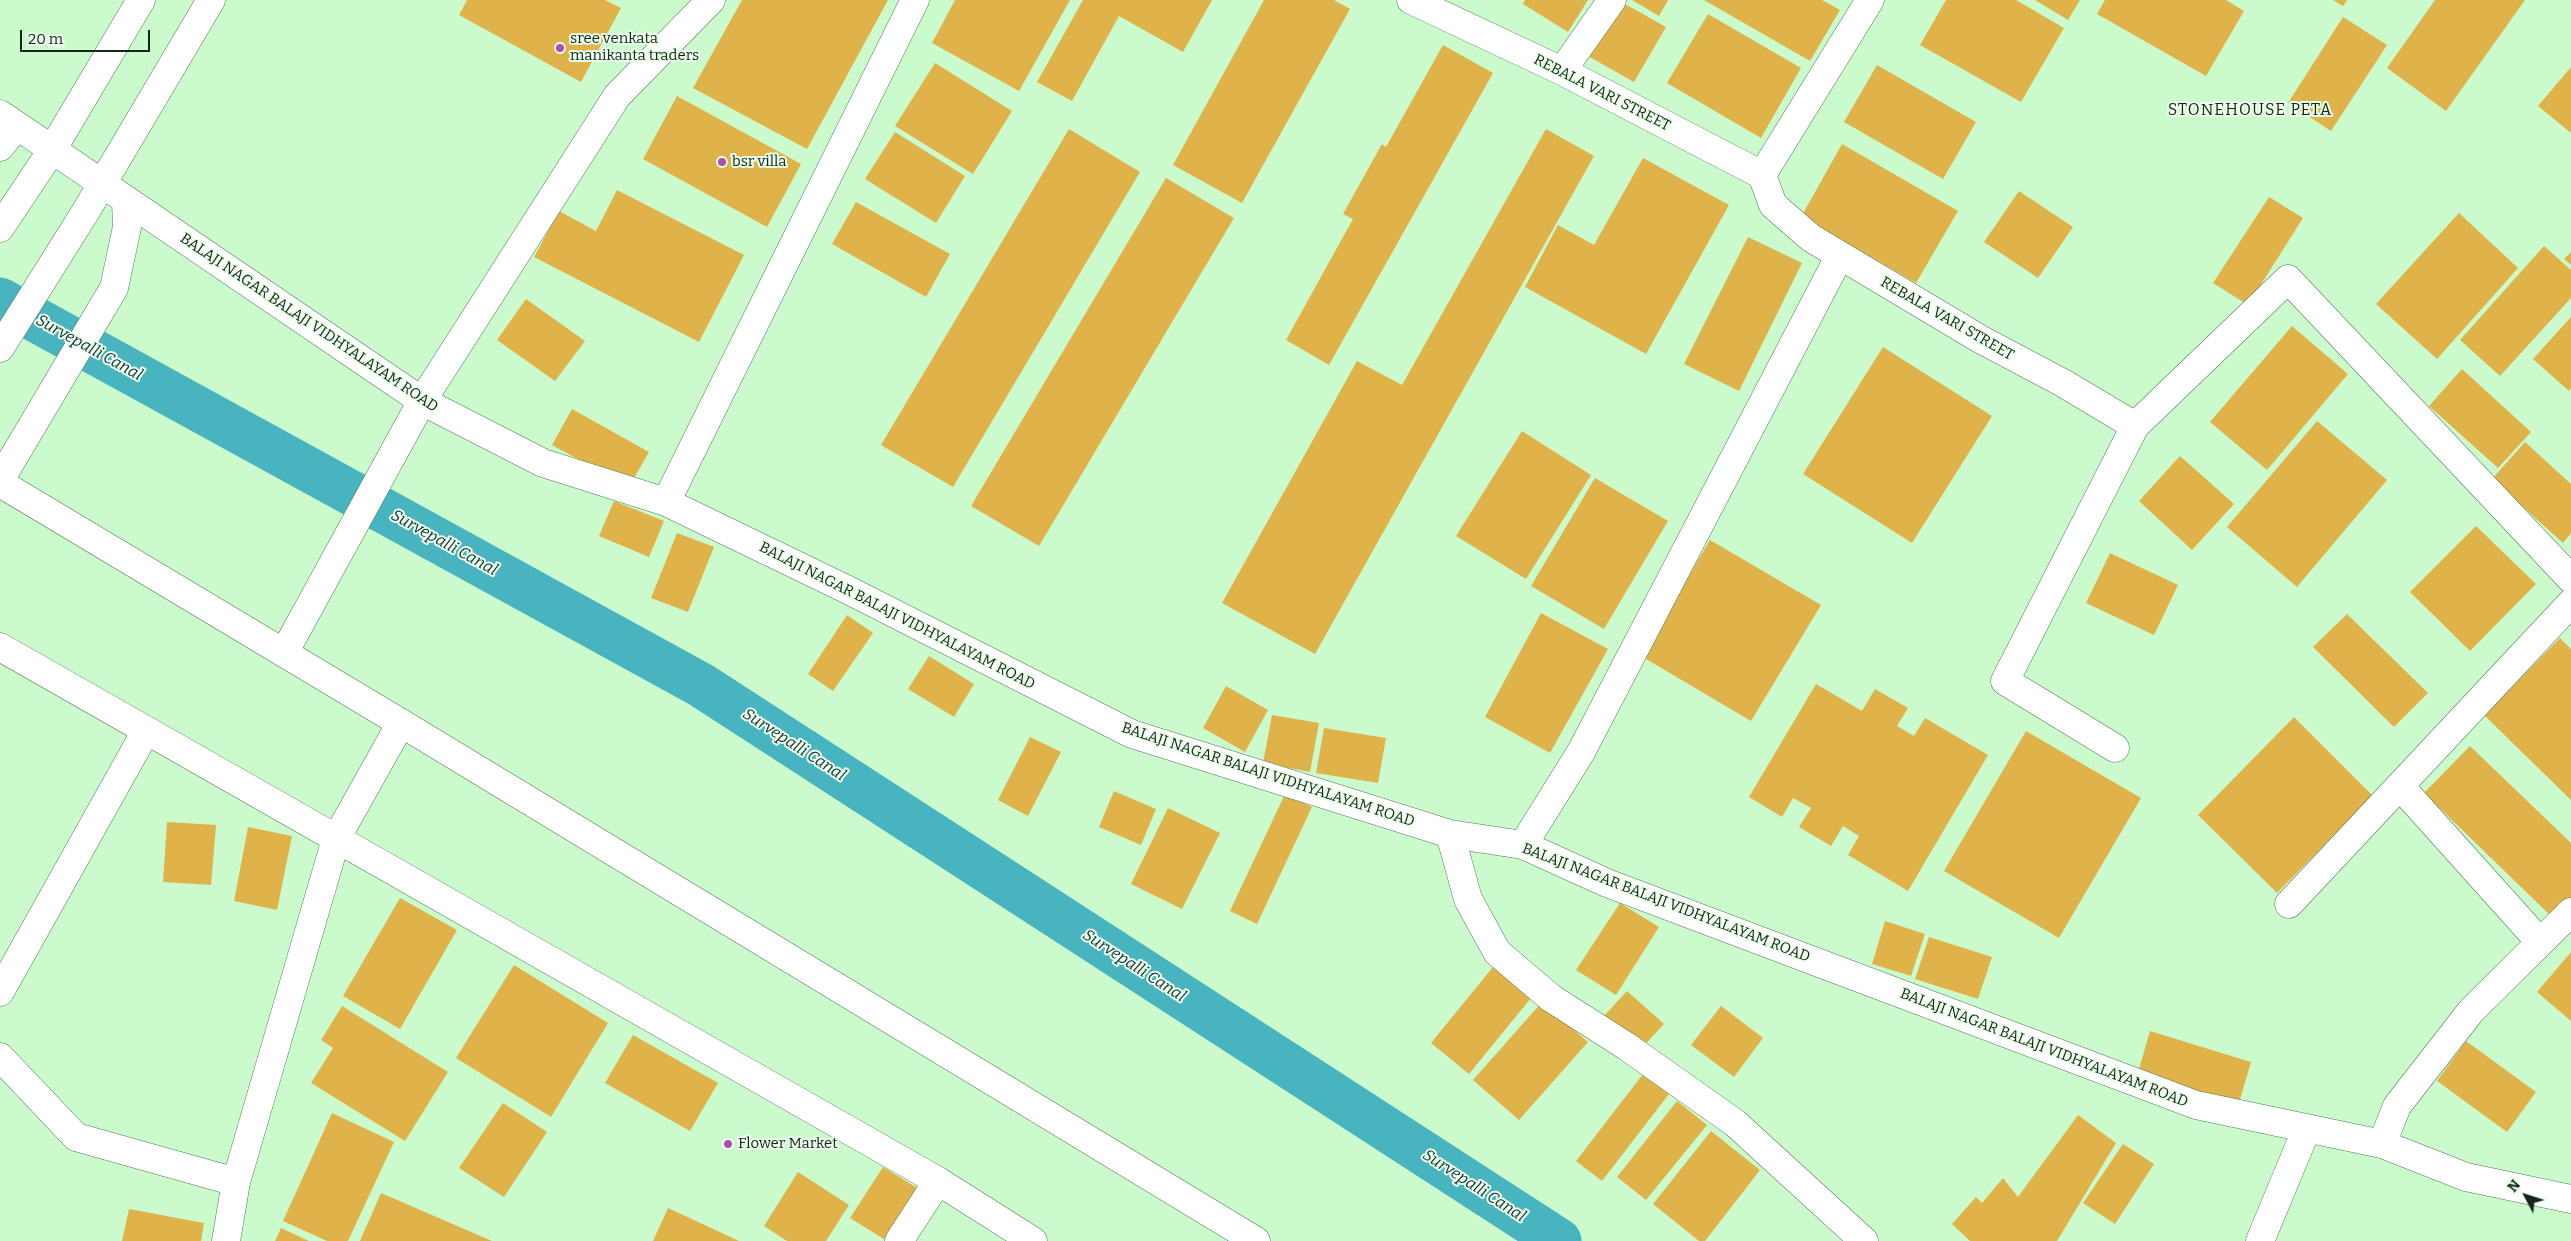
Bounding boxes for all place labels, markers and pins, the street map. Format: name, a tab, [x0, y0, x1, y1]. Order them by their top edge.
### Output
place label: sree venkata manikanta traders	[570, 30, 699, 65]
marker: sree venkata manikanta traders	[554, 42, 566, 54]
place label: bsr villa	[732, 153, 786, 171]
marker: bsr villa	[716, 156, 728, 168]
place label: Flower Market	[738, 1135, 838, 1153]
marker: Flower Market	[722, 1138, 734, 1150]

